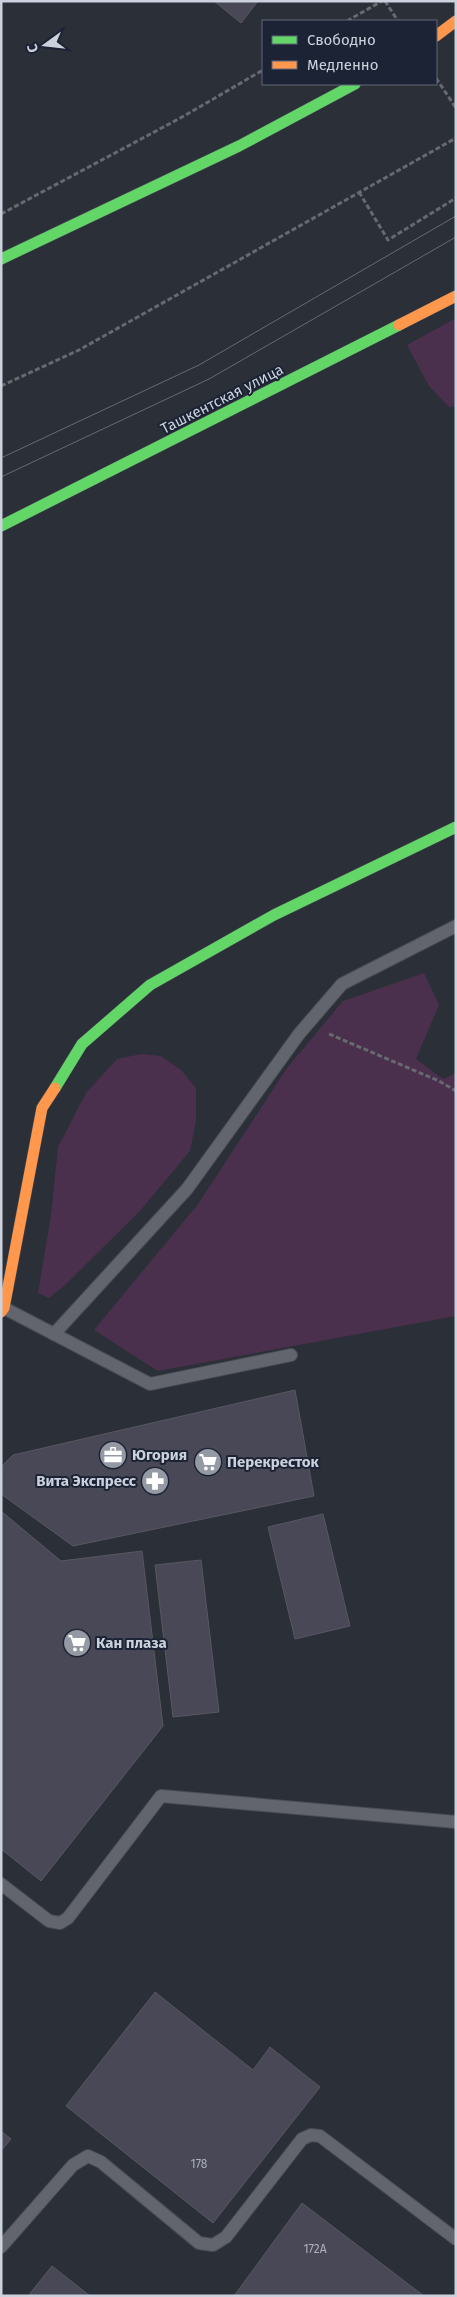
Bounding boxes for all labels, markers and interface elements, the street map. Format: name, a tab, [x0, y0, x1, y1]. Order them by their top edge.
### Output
north arrow	[20, 20, 70, 70]
legend	[262, 20, 437, 85]
text: Свободно	[307, 31, 376, 49]
text: С	[24, 42, 42, 54]
text: Медленно	[307, 56, 379, 74]
street label: Ташкентская улица	[158, 360, 286, 438]
office icon: Югория	[98, 1440, 128, 1470]
place label: Югория	[132, 1446, 187, 1464]
supermarket icon: Перекресток	[193, 1447, 223, 1477]
place label: Перекресток	[227, 1453, 320, 1471]
pharmacy icon: Вита Экспресс	[140, 1466, 170, 1496]
place label: Вита Экспресс	[36, 1472, 137, 1490]
supermarket icon: Кан плаза	[62, 1628, 92, 1658]
place label: Кан плаза	[96, 1634, 167, 1652]
house number: 178	[191, 2157, 208, 2171]
house number: 172А	[303, 2242, 327, 2256]

